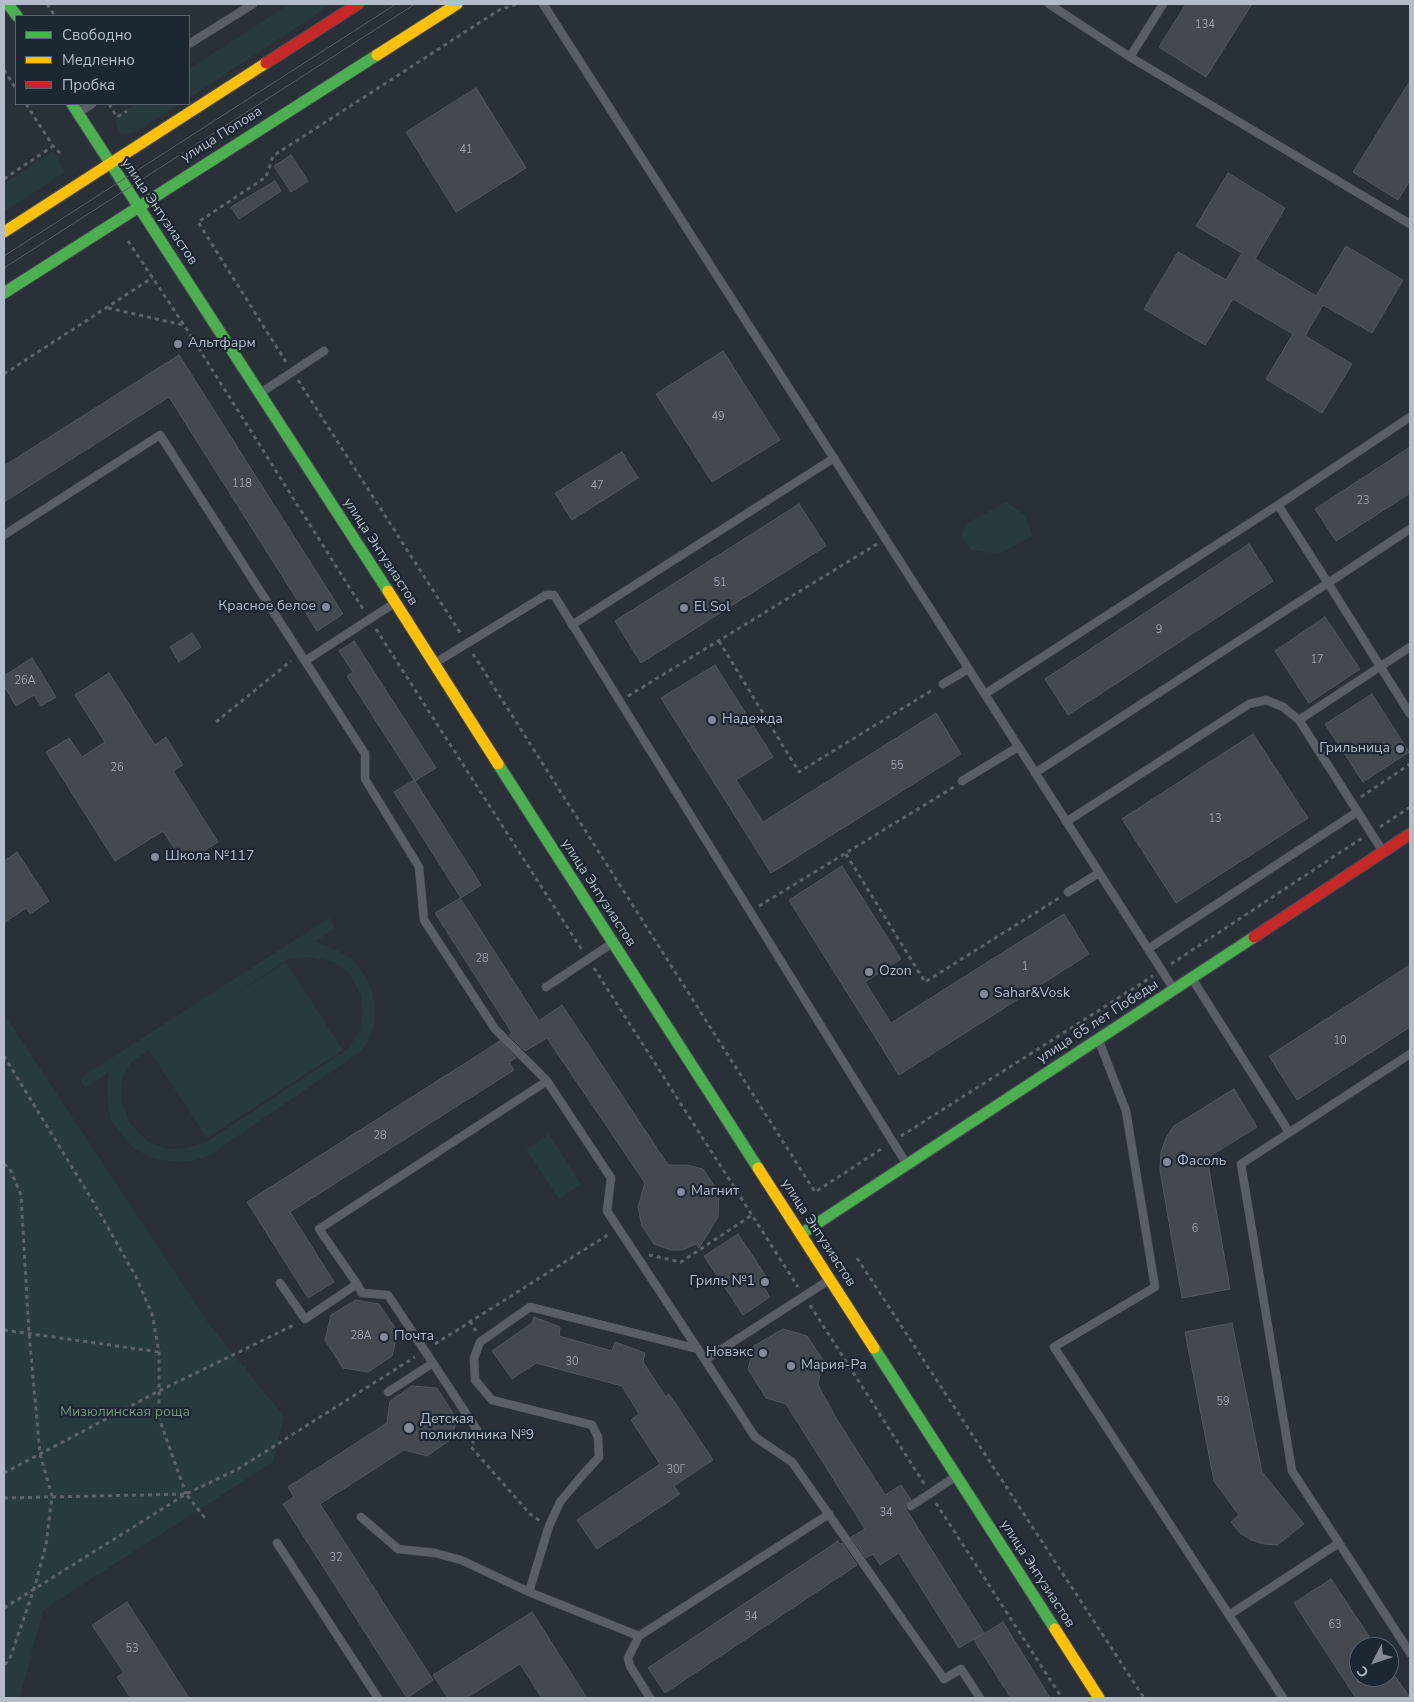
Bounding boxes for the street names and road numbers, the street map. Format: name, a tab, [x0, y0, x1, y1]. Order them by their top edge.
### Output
street label: улица Попова	[178, 103, 266, 167]
street label: улица Энтузиастов	[117, 156, 201, 268]
street label: улица Энтузиастов	[339, 495, 421, 609]
street label: улица Энтузиастов	[557, 836, 639, 950]
street label: улица 65 лет Победы	[1034, 977, 1162, 1067]
street label: улица Энтузиастов	[777, 1176, 859, 1290]
street label: улица Энтузиастов	[996, 1517, 1078, 1631]

